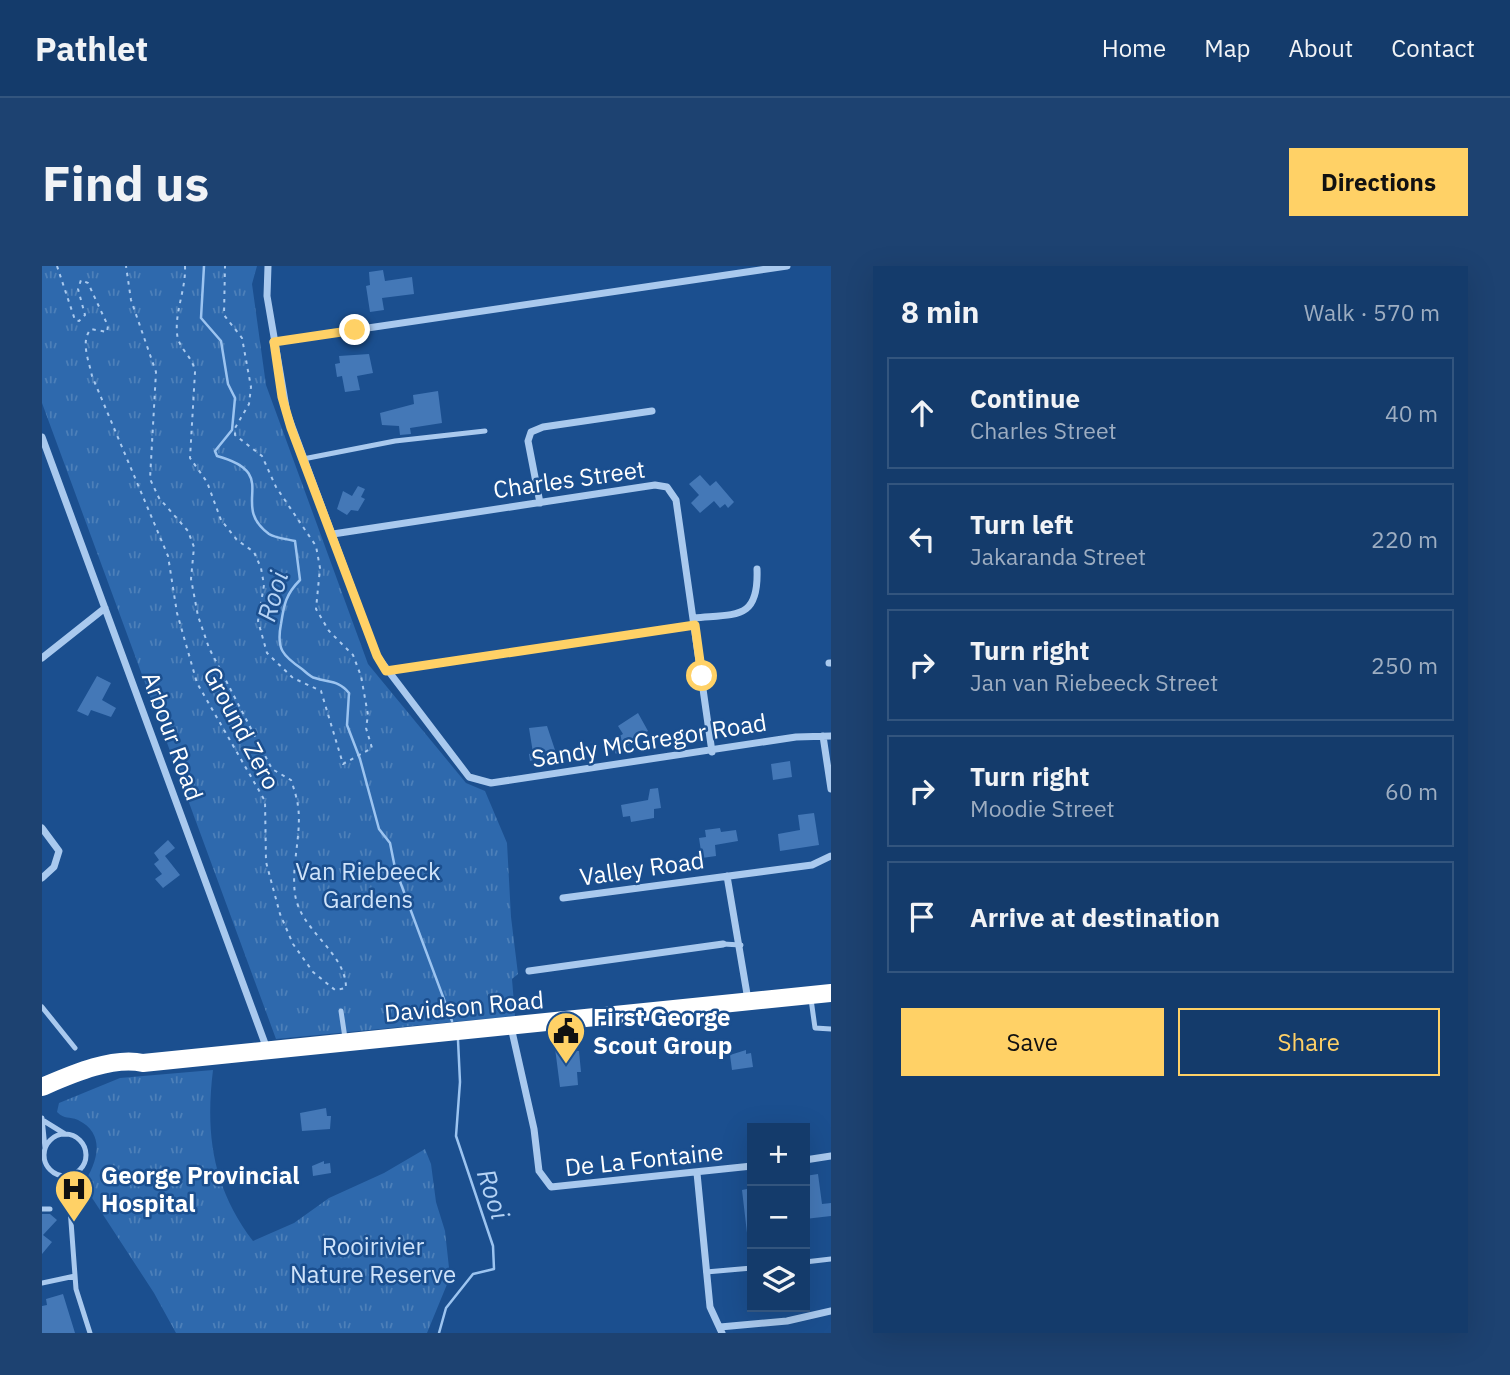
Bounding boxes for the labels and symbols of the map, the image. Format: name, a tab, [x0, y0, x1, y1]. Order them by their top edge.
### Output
route end	[339, 314, 370, 345]
street label: Charles Street	[491, 453, 647, 505]
water label: Rooi	[249, 567, 295, 625]
route start	[686, 660, 717, 691]
street label: Ground Zero	[196, 661, 288, 795]
street label: Arbour Road	[135, 667, 211, 805]
street label: Sandy McGregor Road	[529, 706, 769, 774]
street label: Valley Road	[578, 843, 706, 893]
park label: Van Riebeeck Gardens	[295, 855, 441, 915]
street label: Davidson Road	[383, 983, 545, 1029]
place label: First George Scout Group	[593, 1001, 732, 1061]
public building icon: First George Scout Group	[545, 1010, 587, 1065]
street label: De La Fontaine	[563, 1135, 725, 1183]
place label: George Provincial Hospital	[101, 1159, 300, 1219]
water label: Rooi	[470, 1165, 518, 1224]
hospital icon: George Provincial Hospital	[53, 1168, 95, 1223]
park label: Rooirivier Nature Reserve	[290, 1230, 456, 1290]

